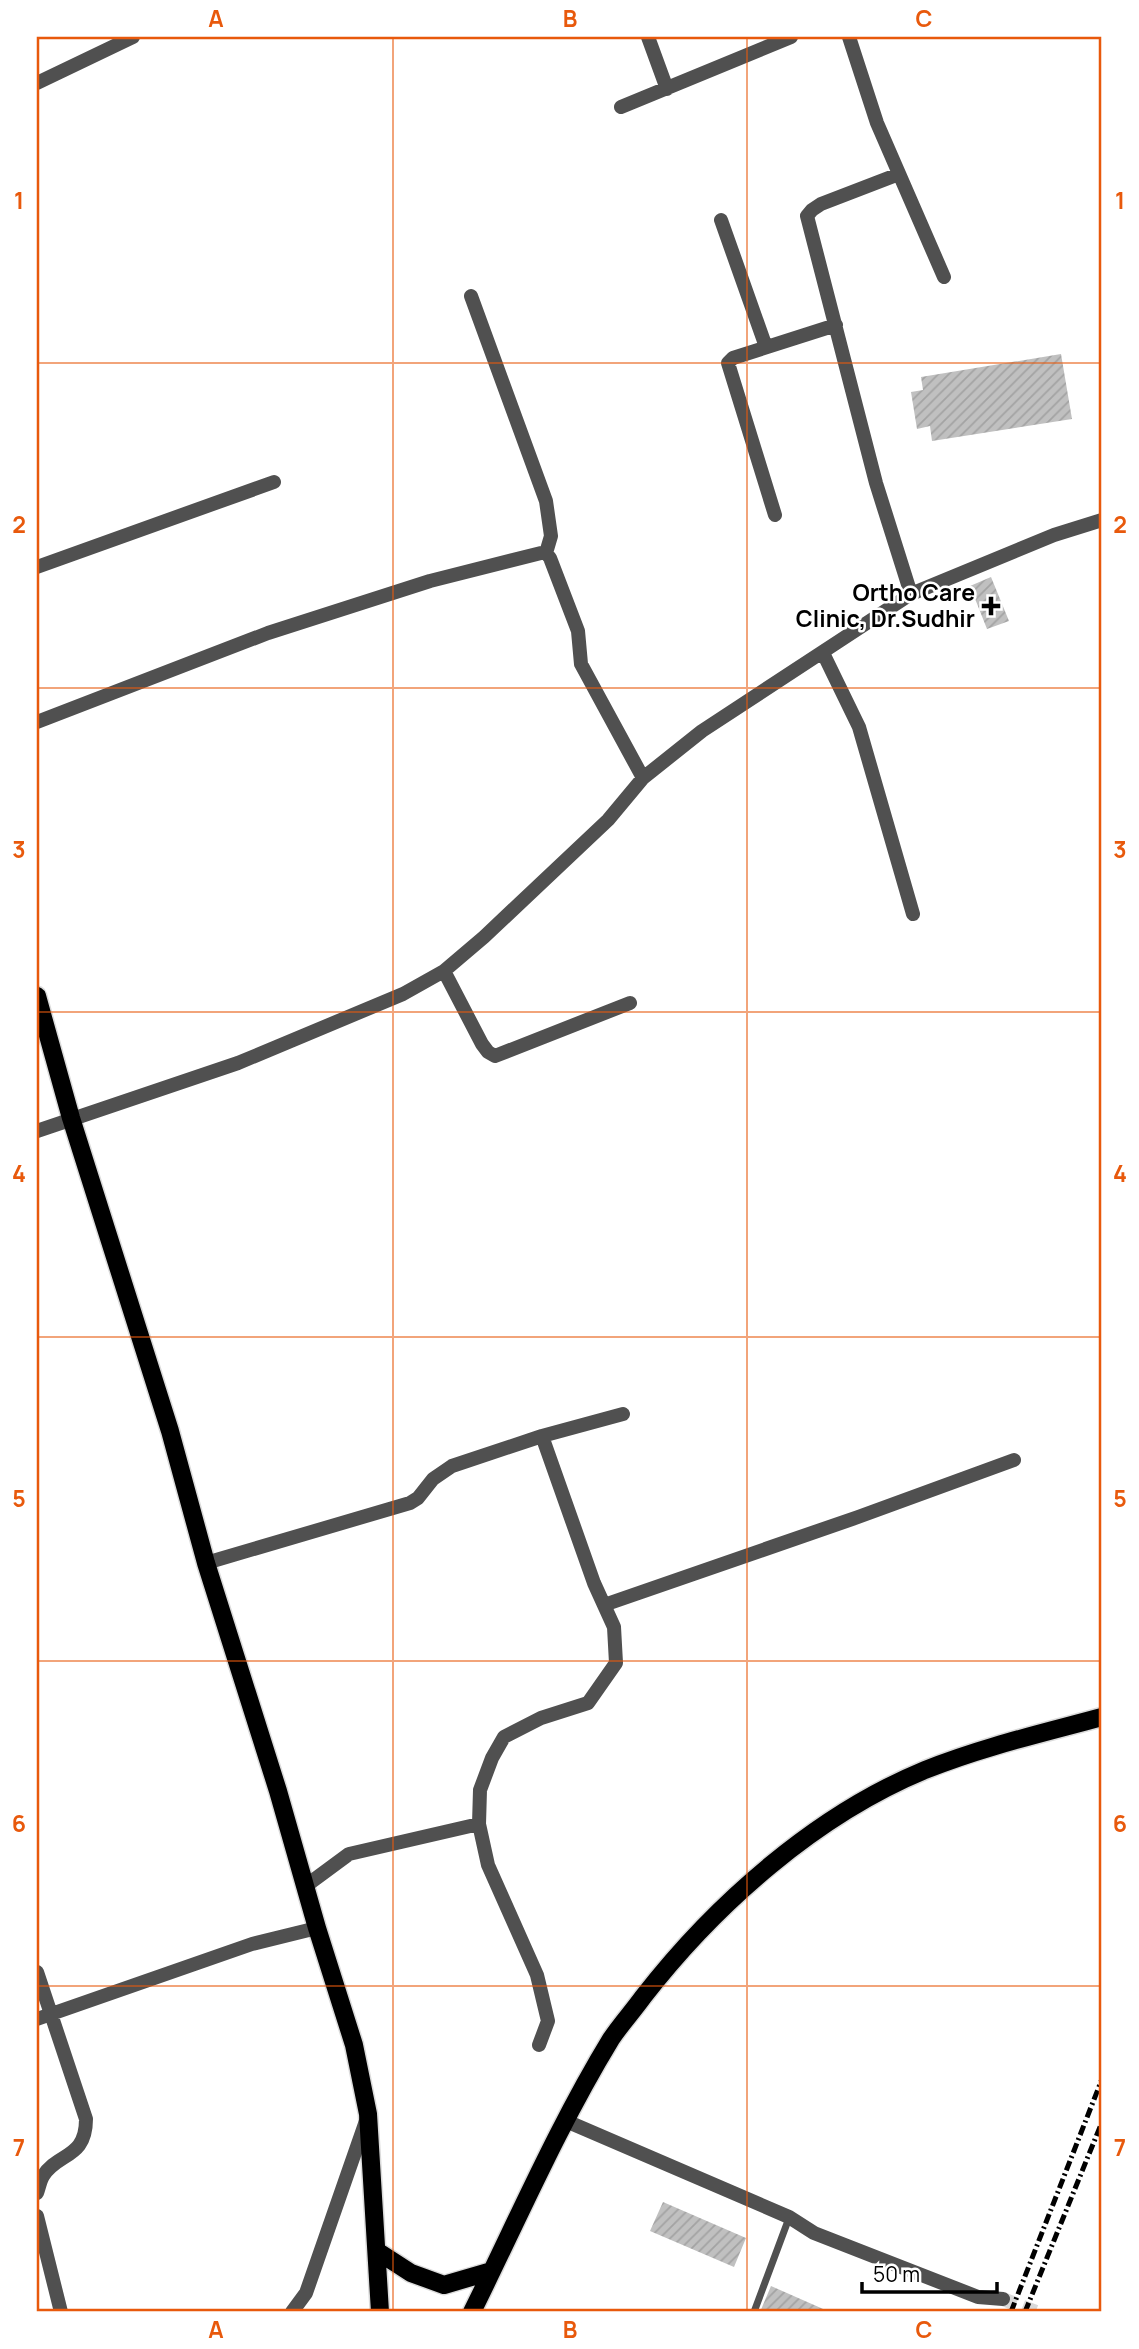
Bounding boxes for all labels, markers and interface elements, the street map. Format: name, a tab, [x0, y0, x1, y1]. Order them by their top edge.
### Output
text: A	[208, 2, 224, 34]
text: B	[563, 2, 577, 34]
text: C	[916, 2, 933, 34]
text: 1	[14, 184, 24, 216]
text: 1	[1115, 184, 1125, 216]
text: 2	[12, 508, 26, 540]
text: 2	[1113, 508, 1127, 540]
place label: Ortho Care Clinic, Dr.Sudhir	[796, 576, 975, 634]
marker: Ortho Care Clinic, Dr.Sudhir	[981, 596, 1001, 616]
text: 3	[12, 833, 26, 865]
text: 3	[1113, 833, 1127, 865]
text: 4	[12, 1157, 26, 1189]
text: 4	[1113, 1157, 1127, 1189]
text: 5	[12, 1482, 26, 1514]
text: 5	[1113, 1482, 1127, 1514]
text: 6	[12, 1807, 26, 1839]
text: 6	[1113, 1807, 1127, 1839]
text: 7	[13, 2131, 25, 2163]
text: 7	[1114, 2131, 1126, 2163]
scale bar	[862, 2251, 997, 2295]
text: 50 m	[873, 2260, 920, 2288]
text: A	[208, 2313, 224, 2345]
text: B	[563, 2313, 577, 2345]
text: C	[916, 2313, 933, 2345]

